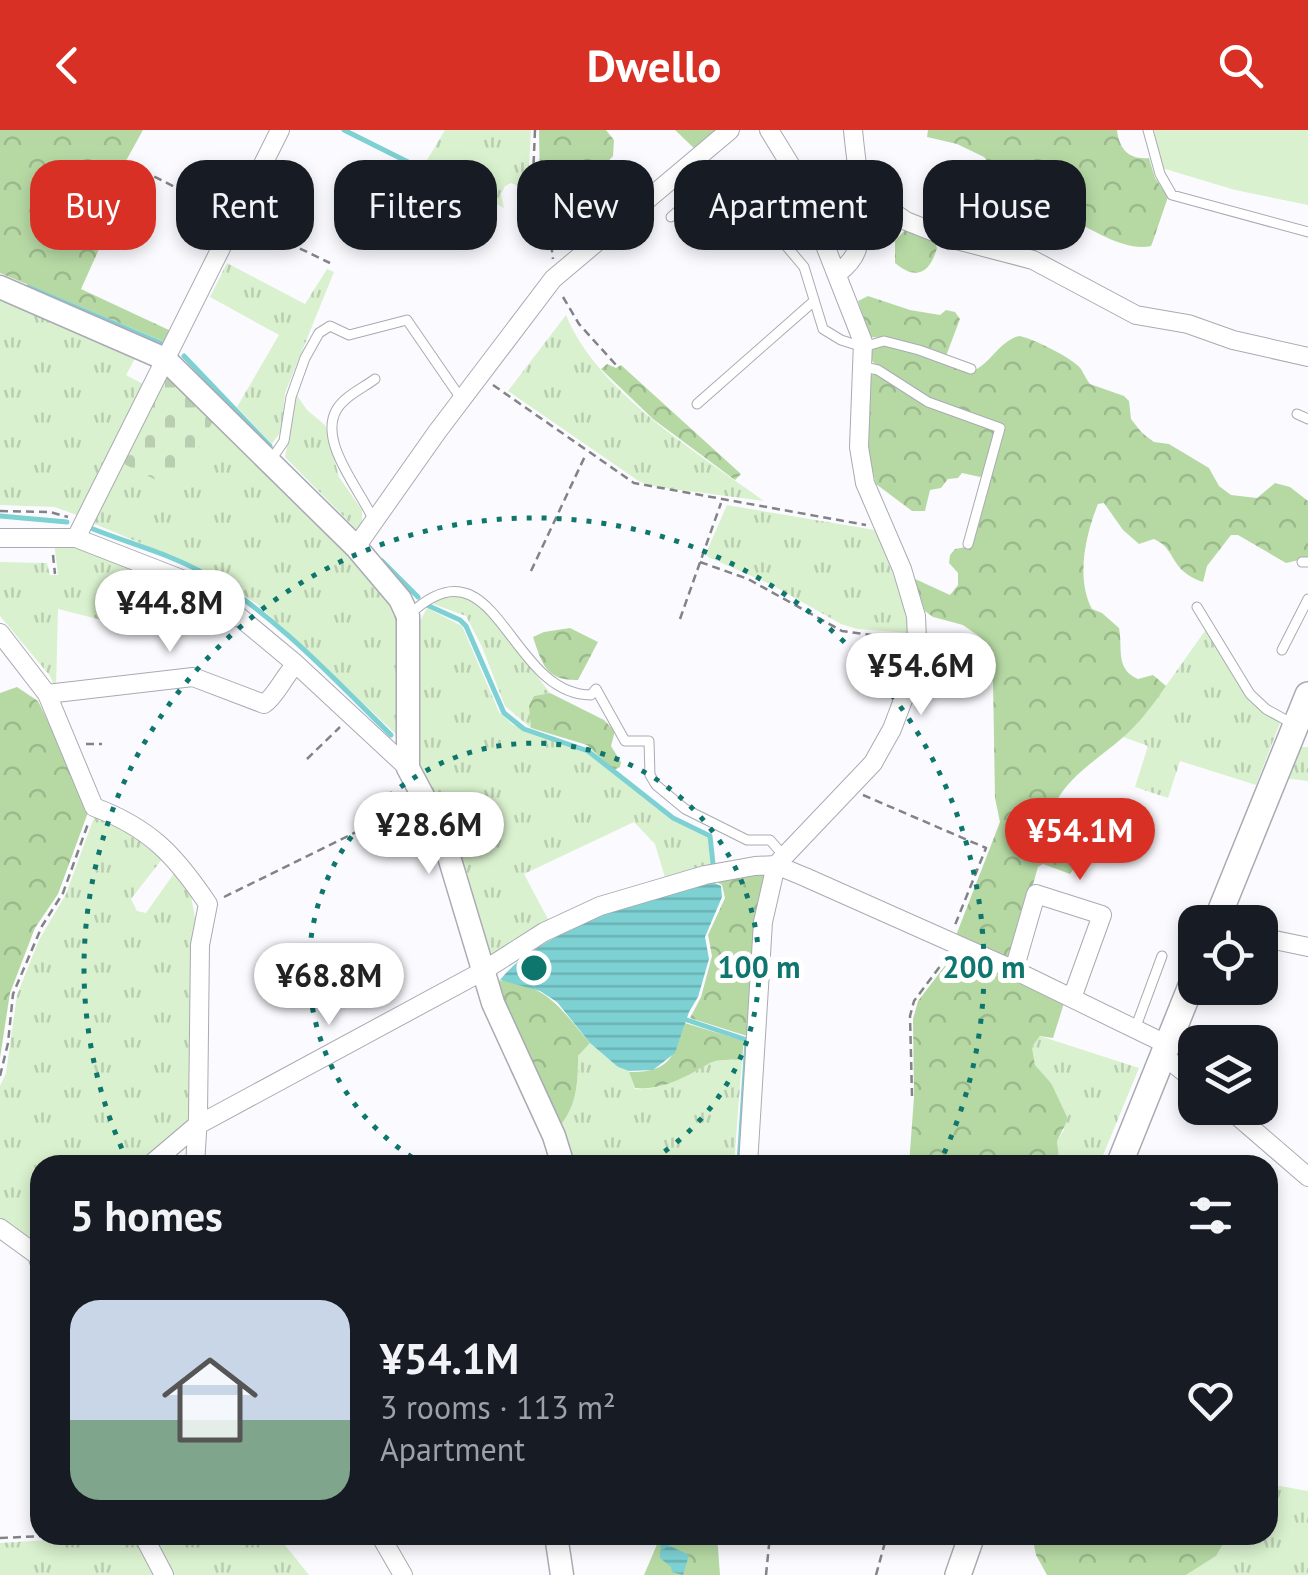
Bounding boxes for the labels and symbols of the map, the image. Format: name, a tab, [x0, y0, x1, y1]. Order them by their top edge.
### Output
pin: ¥44.8M	[89, 570, 251, 655]
pin: ¥54.6M	[840, 633, 1002, 718]
pin: ¥28.6M	[348, 792, 510, 877]
pin: ¥54.1M	[999, 798, 1161, 883]
pin: ¥68.8M	[248, 943, 410, 1028]
text: 100 m	[718, 947, 800, 986]
text: 200 m	[943, 947, 1025, 986]
centre of rings	[516, 950, 552, 986]

